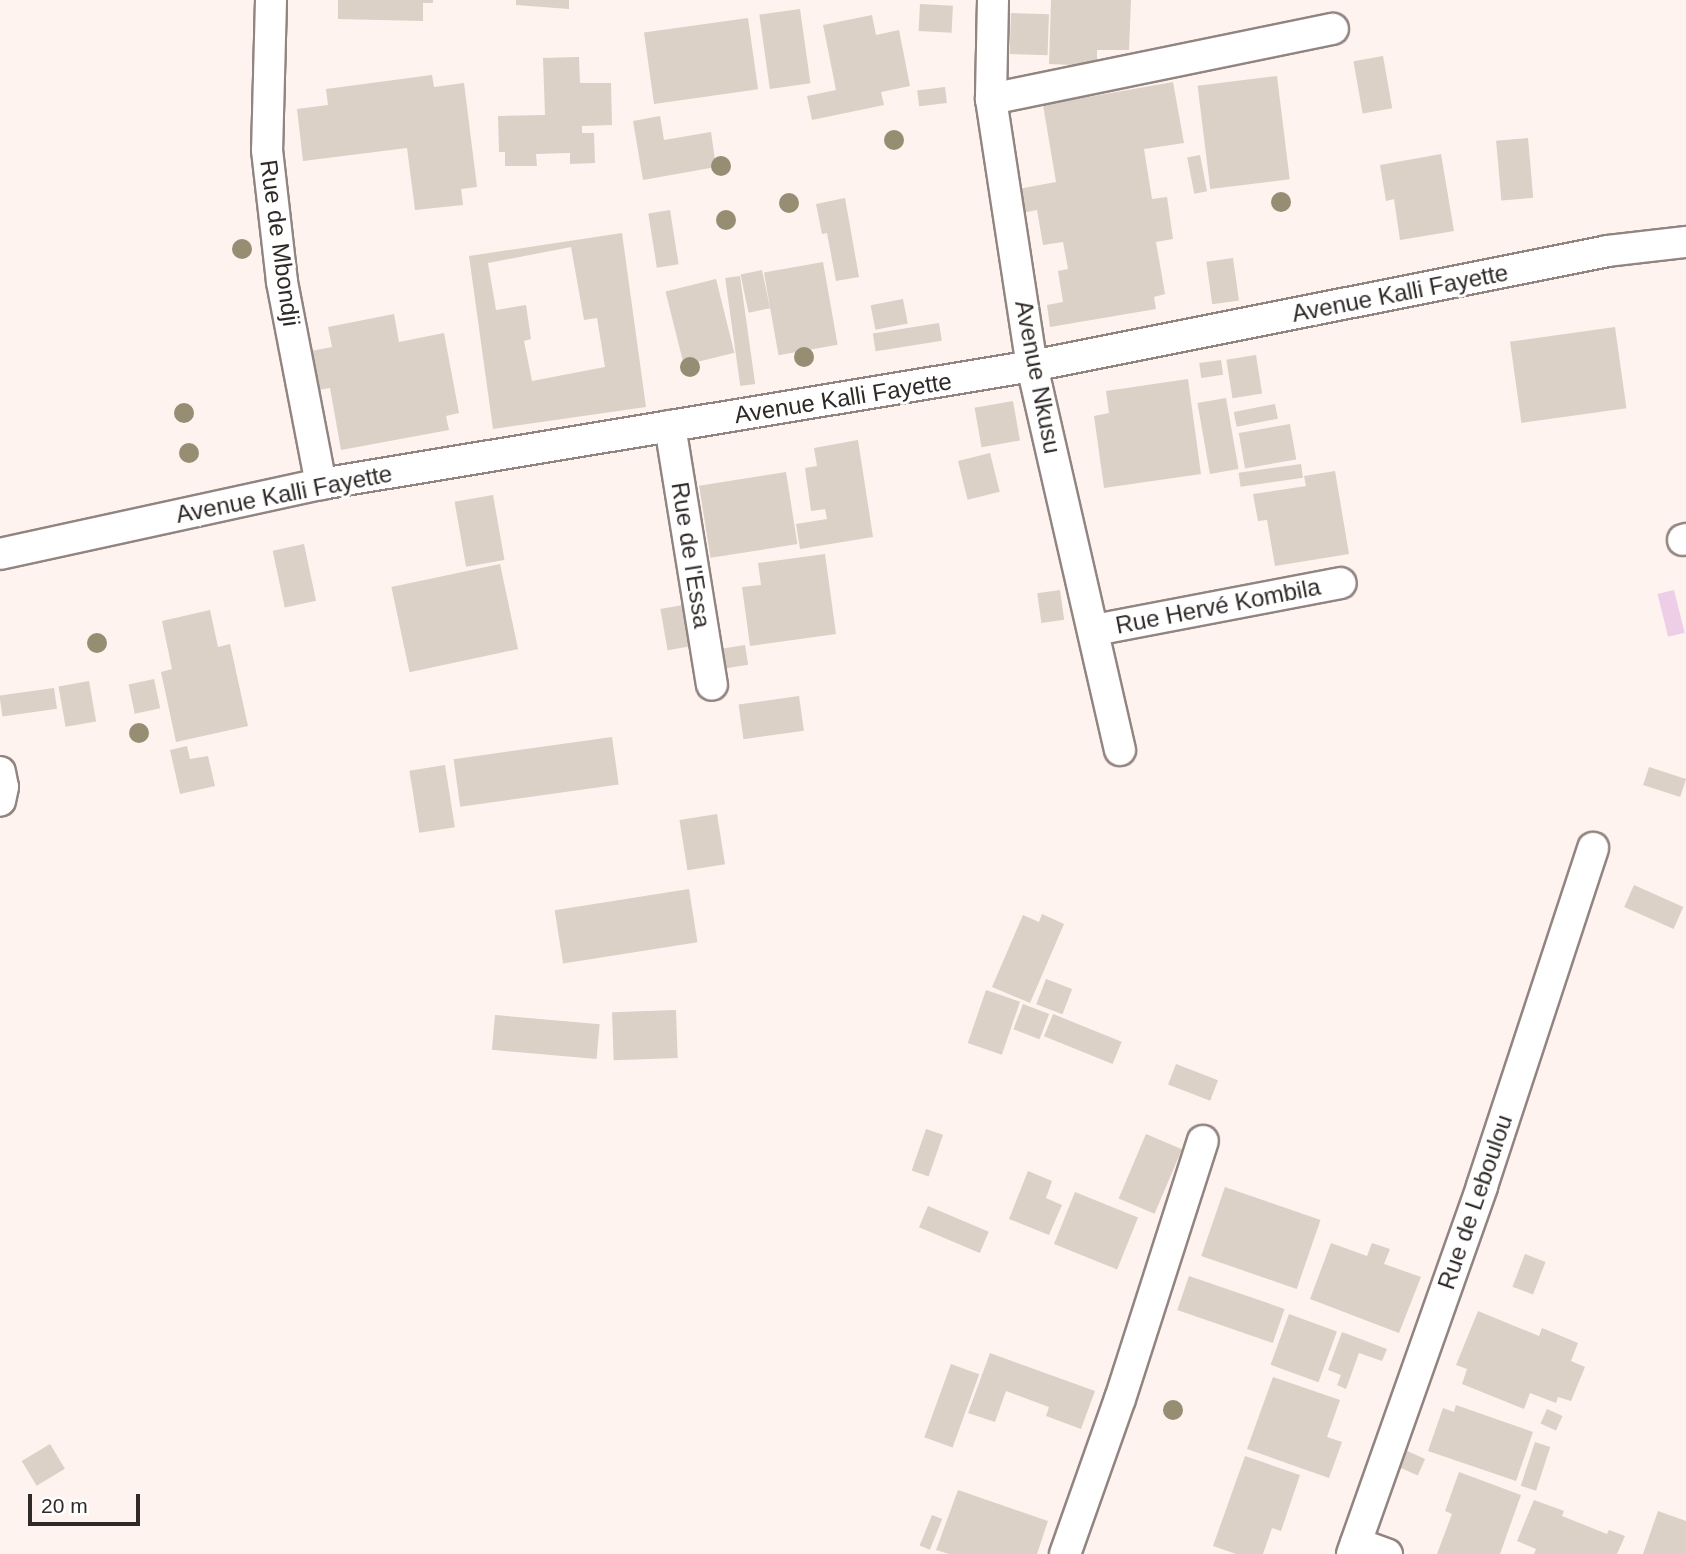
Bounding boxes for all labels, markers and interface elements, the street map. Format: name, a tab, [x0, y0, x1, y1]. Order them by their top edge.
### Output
street label: Rue de Mbondji	[254, 158, 306, 328]
street label: Avenue Kalli Fayette	[1289, 258, 1511, 328]
street label: Avenue Nkusu	[1009, 298, 1067, 456]
street label: Avenue Kalli Fayette	[732, 367, 954, 429]
street label: Avenue Kalli Fayette	[173, 459, 395, 529]
street label: Rue de l'Essa	[665, 480, 717, 630]
street label: Rue Hervé Kombila	[1113, 572, 1323, 640]
street label: Rue de Leboulou	[1432, 1111, 1518, 1293]
scale bar	[32, 1480, 144, 1524]
text: 20 m	[41, 1494, 88, 1517]

